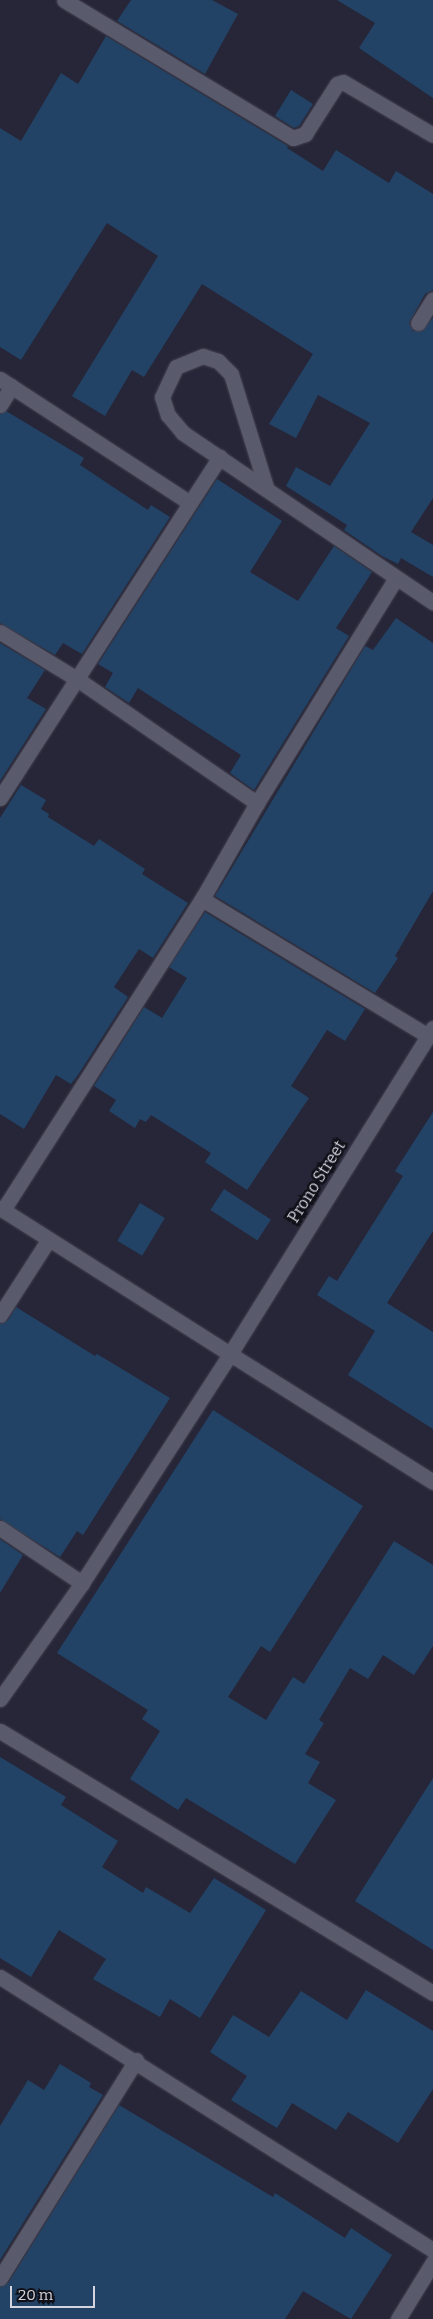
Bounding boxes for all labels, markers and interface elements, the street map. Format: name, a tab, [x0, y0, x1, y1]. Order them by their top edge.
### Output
street label: Prono Street	[284, 1137, 350, 1227]
scale bar	[12, 2276, 98, 2308]
text: 20 m	[18, 2286, 53, 2304]

